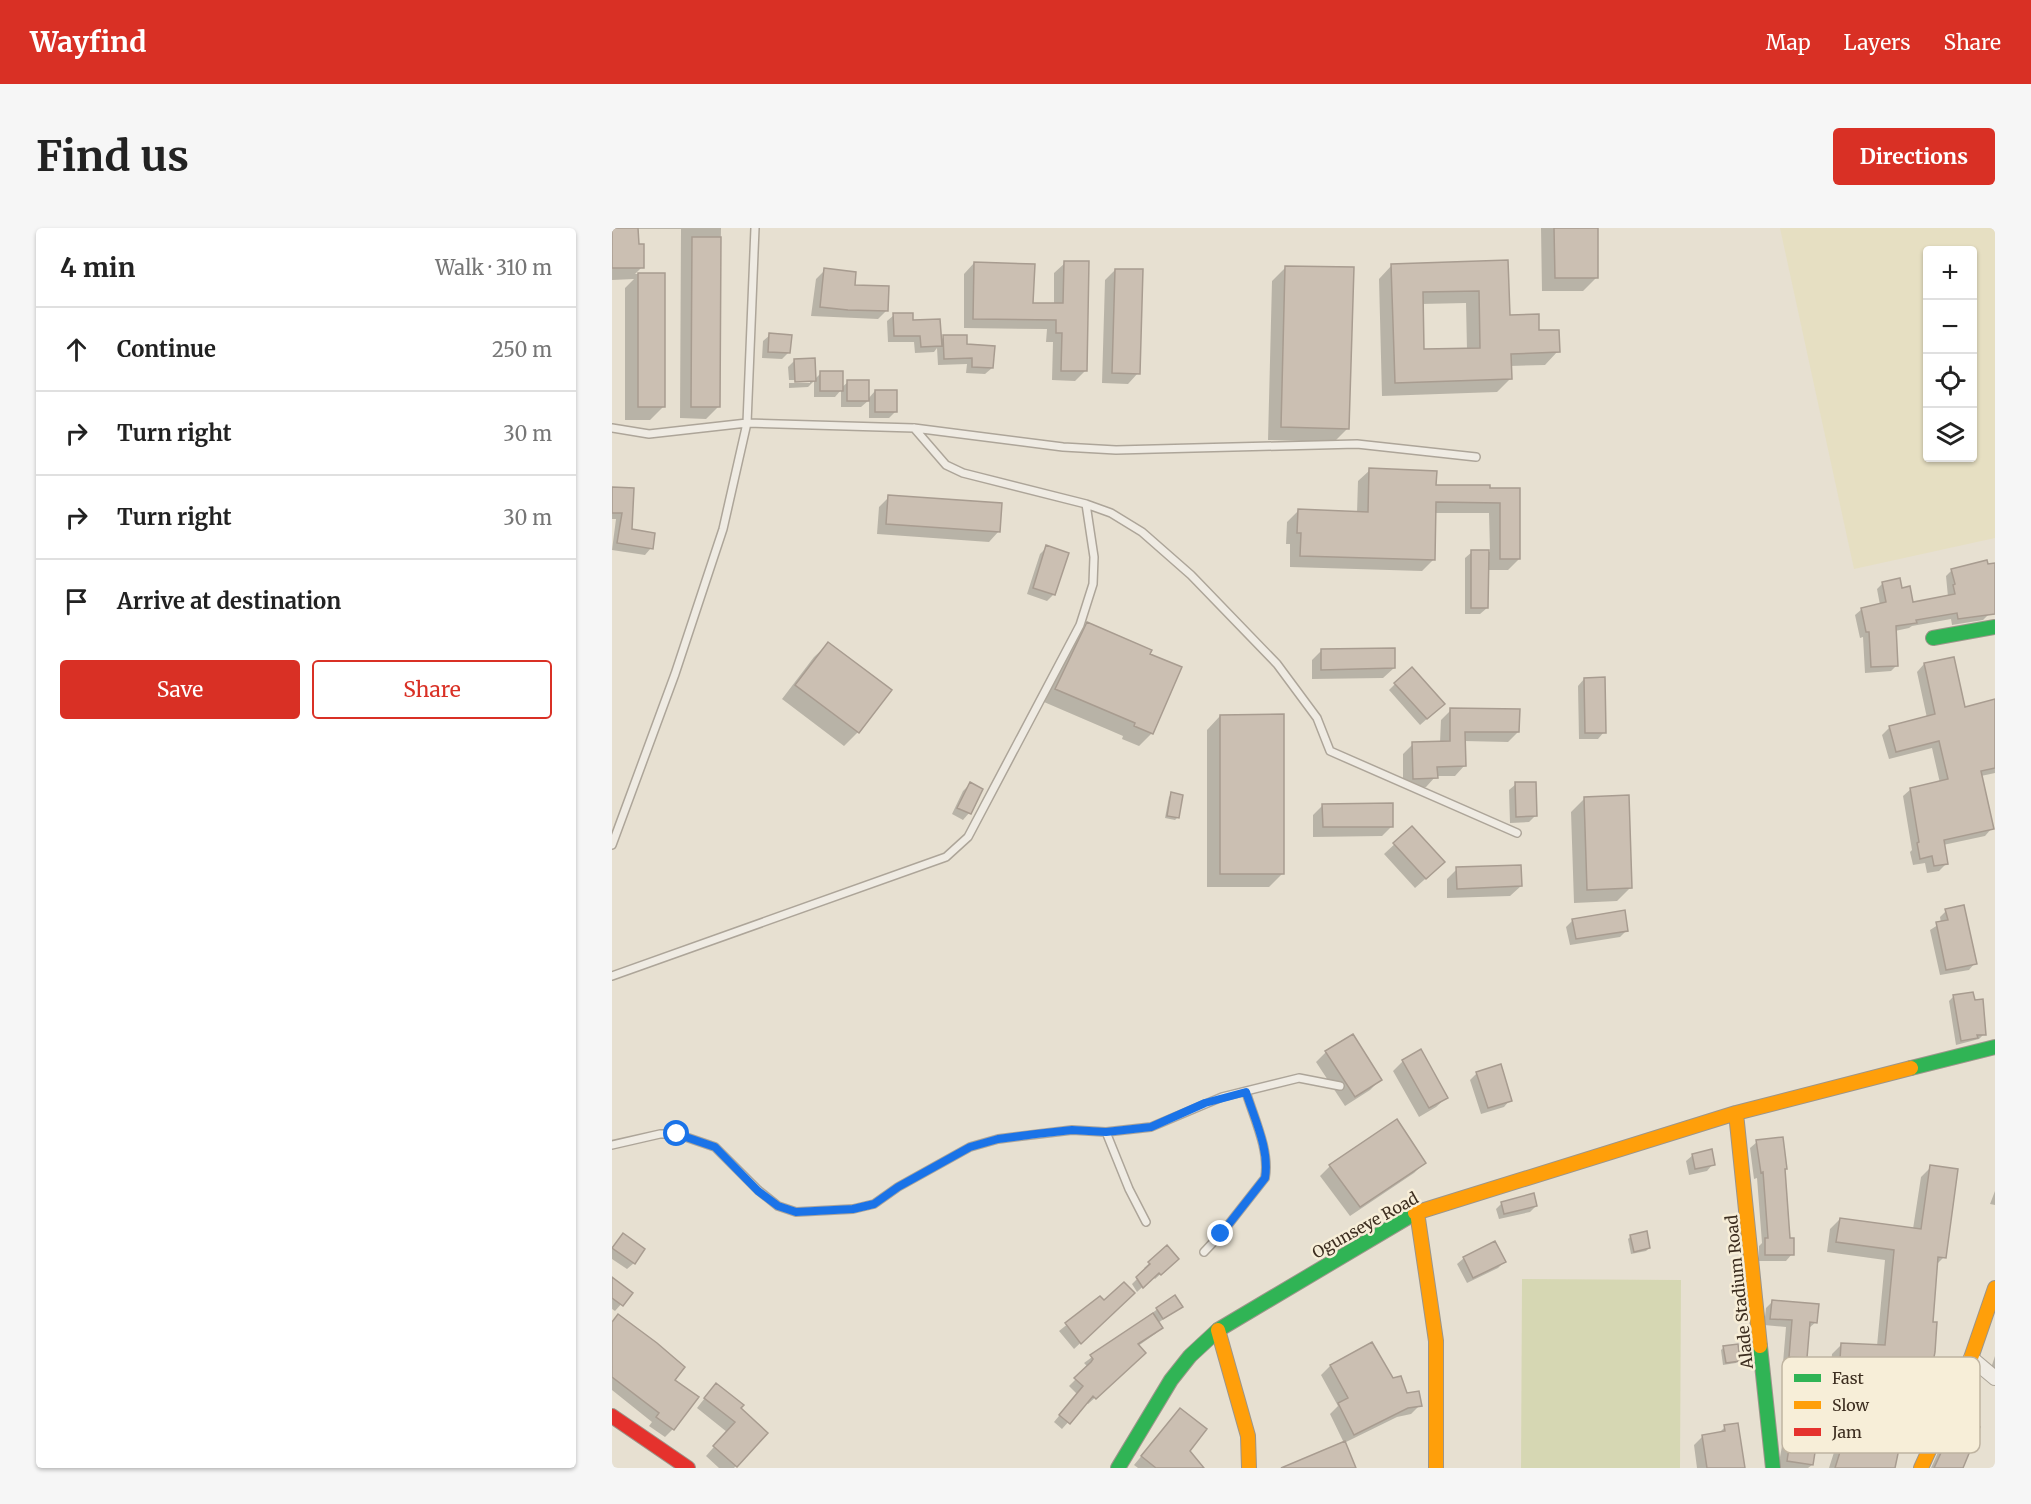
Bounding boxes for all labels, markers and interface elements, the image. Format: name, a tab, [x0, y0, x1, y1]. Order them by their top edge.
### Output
text: Wayfind	[30, 24, 146, 60]
text: Map	[1766, 29, 1811, 56]
text: Layers	[1844, 29, 1911, 56]
text: Share	[1944, 29, 2001, 56]
button: Directions	[1833, 128, 1995, 185]
text: Find us	[36, 130, 189, 182]
map controls	[1923, 246, 1977, 462]
button: +	[1923, 246, 1977, 300]
text: 4 min	[60, 251, 135, 284]
text: Walk · 310 m	[435, 255, 552, 280]
button: −	[1923, 300, 1977, 354]
icon: ahead	[60, 333, 93, 366]
text: Continue	[117, 335, 216, 363]
text: 250 m	[492, 337, 552, 362]
button: locate	[1923, 354, 1977, 408]
button: layers	[1923, 408, 1977, 462]
icon: right	[60, 417, 93, 450]
text: Turn right	[117, 419, 231, 447]
text: 30 m	[503, 421, 552, 446]
icon: right	[60, 501, 93, 534]
text: Turn right	[117, 503, 231, 531]
text: 30 m	[503, 505, 552, 530]
icon: arrive	[60, 585, 93, 618]
text: Arrive at destination	[117, 587, 341, 615]
button: Save	[60, 660, 300, 719]
button: Share	[312, 660, 552, 719]
route start	[663, 1120, 689, 1146]
street label: Ogunseye Road	[1308, 1187, 1422, 1262]
street label: Alade Stadium Road	[1721, 1214, 1757, 1371]
route end	[1207, 1220, 1233, 1246]
legend	[1782, 1357, 1980, 1453]
text: Fast	[1832, 1368, 1865, 1388]
text: Slow	[1832, 1395, 1870, 1415]
text: Jam	[1831, 1422, 1862, 1442]

